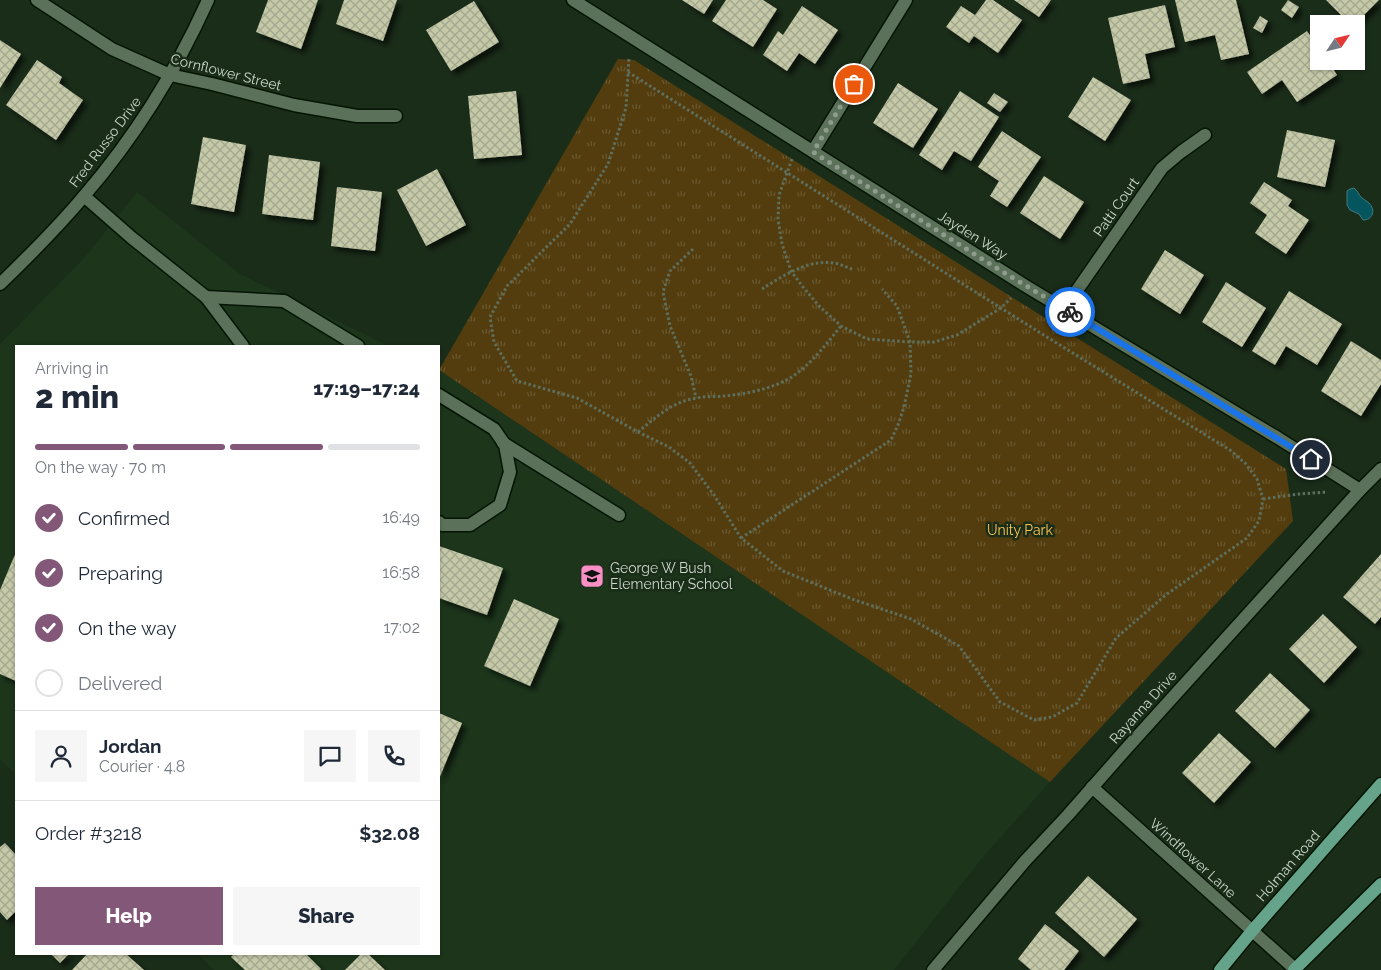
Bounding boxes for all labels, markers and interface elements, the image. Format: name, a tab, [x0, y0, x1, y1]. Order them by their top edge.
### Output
north arrow	[1310, 15, 1365, 70]
map controls	[1310, 15, 1365, 70]
street label: Cornflower Street	[169, 51, 283, 94]
pin	[833, 63, 875, 105]
icon: bag	[840, 70, 868, 98]
street label: Fred Russo Drive	[66, 94, 144, 190]
street label: Patti Court	[1090, 174, 1142, 239]
street label: Jayden Way	[936, 207, 1011, 263]
courier	[1045, 287, 1095, 337]
icon: bike	[1056, 298, 1084, 326]
text: Arriving in	[35, 359, 109, 378]
text: 17:19–17:24	[313, 377, 420, 399]
text: 2 min	[35, 378, 119, 415]
pin	[1290, 438, 1332, 480]
icon: home	[1297, 445, 1325, 473]
text: On the way · 70 m	[35, 458, 166, 477]
icon: check	[35, 504, 63, 532]
text: Confirmed	[78, 507, 170, 529]
text: 16:49	[382, 508, 420, 527]
park label: Unity Park	[987, 522, 1053, 538]
icon: check	[35, 559, 63, 587]
place label: George W Bush Elementary School	[610, 560, 733, 592]
text: Preparing	[78, 562, 163, 584]
text: 16:58	[382, 563, 420, 582]
school or university icon: George W Bush Elementary School	[579, 563, 605, 589]
icon: check	[35, 614, 63, 642]
text: On the way	[78, 617, 177, 639]
text: 17:02	[384, 618, 420, 637]
street label: Rayanna Drive	[1106, 667, 1180, 747]
text: Delivered	[78, 672, 162, 694]
button: person	[35, 730, 87, 782]
button: chat	[304, 730, 356, 782]
button: phone	[368, 730, 420, 782]
text: Jordan	[99, 735, 162, 757]
text: Courier · 4.8	[99, 757, 185, 776]
street label: Windflower Lane	[1147, 815, 1239, 901]
text: Order #3218	[35, 822, 142, 844]
text: $32.08	[359, 822, 420, 844]
street label: Holman Road	[1253, 827, 1323, 905]
button: Help	[35, 887, 223, 945]
button: Share	[233, 887, 420, 945]

